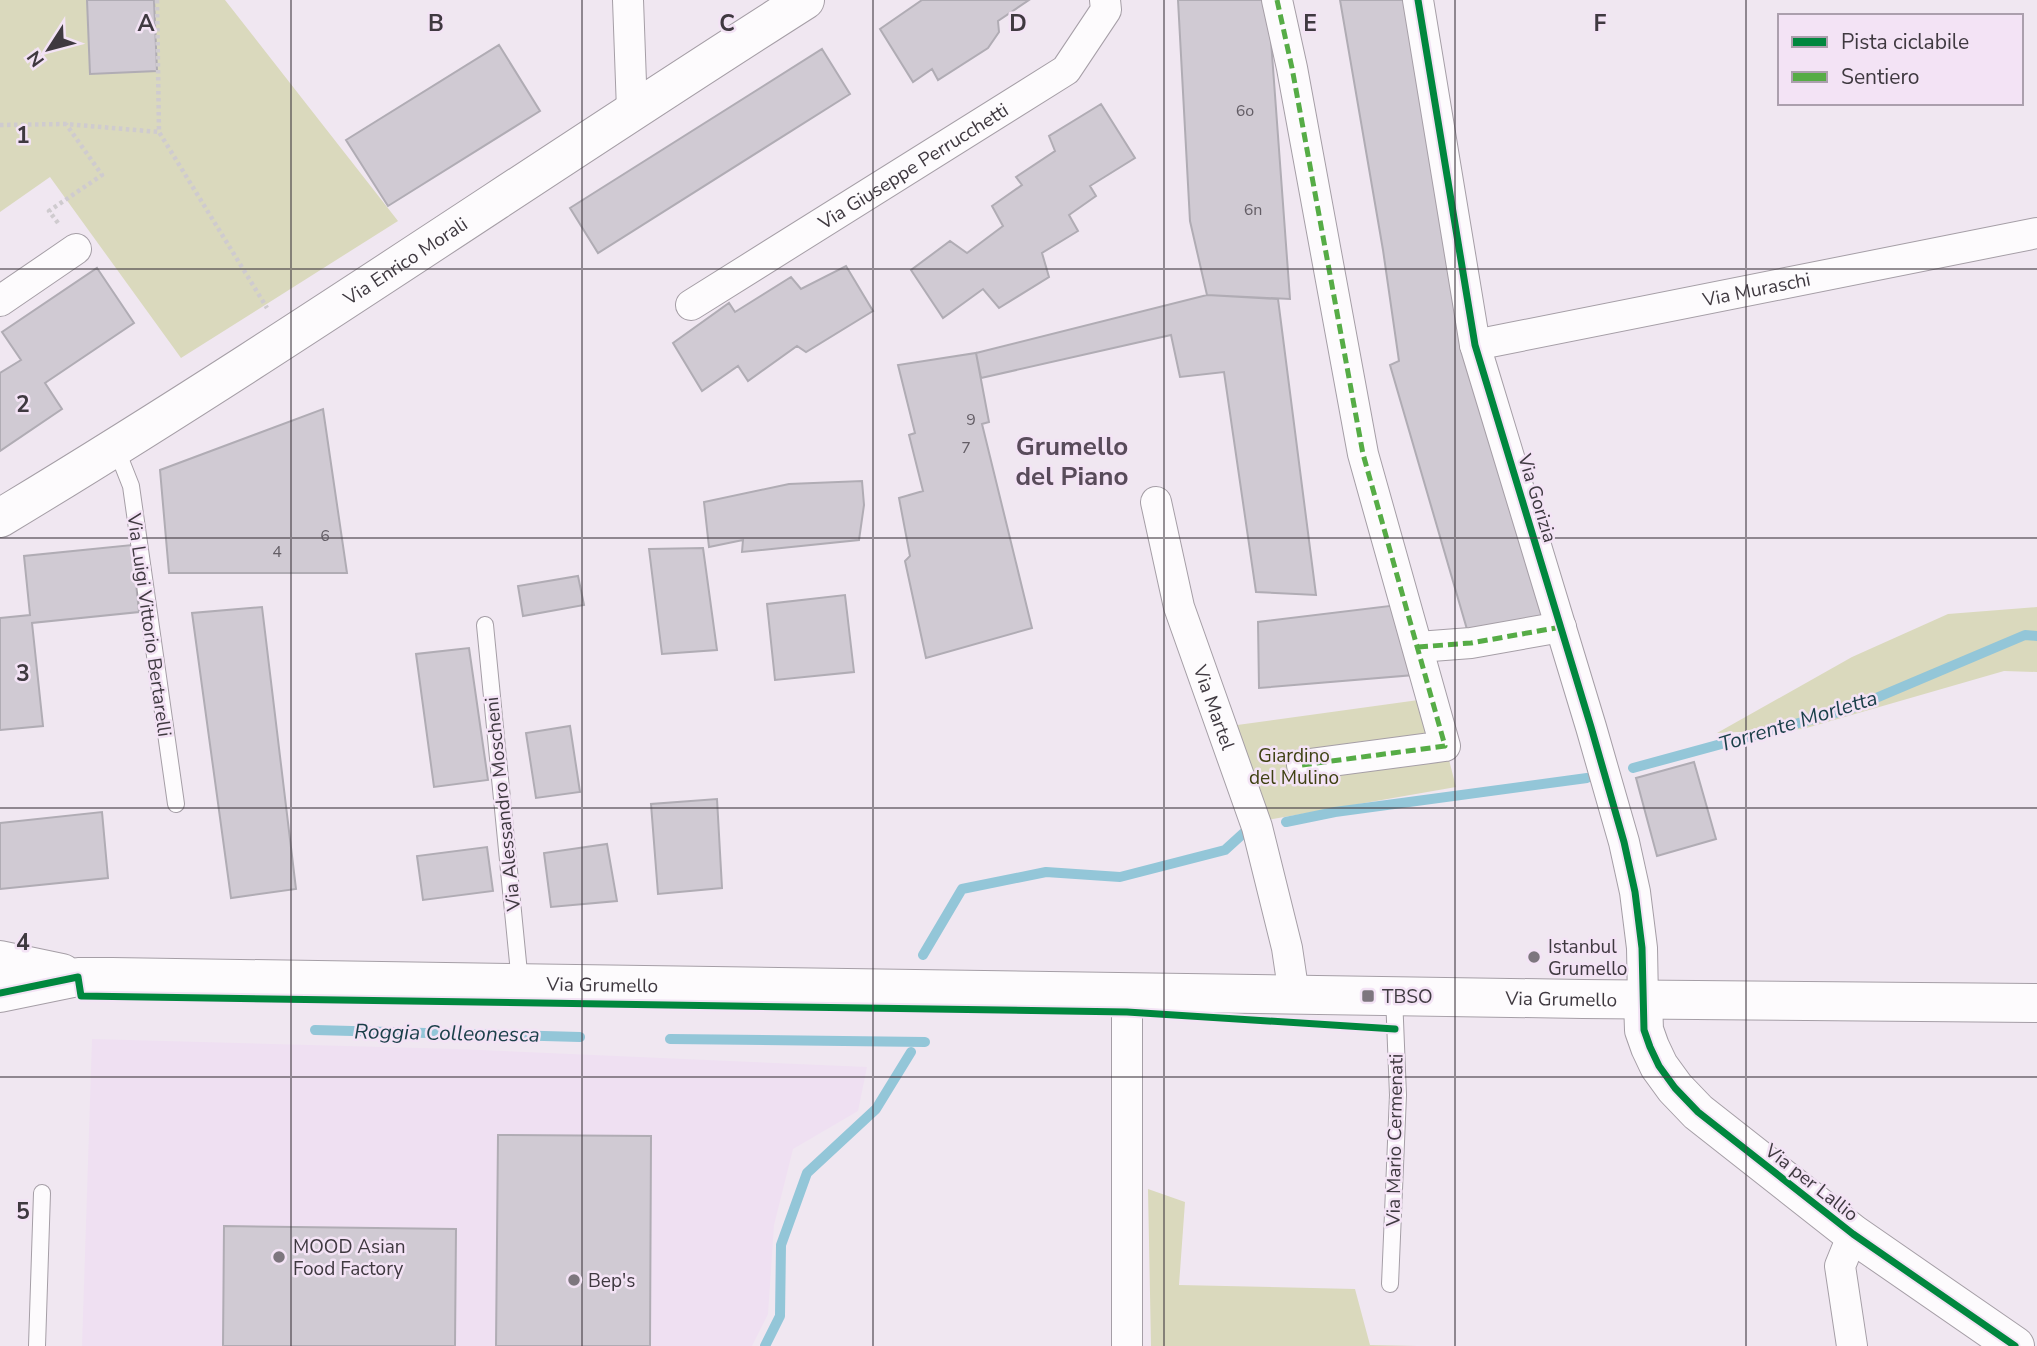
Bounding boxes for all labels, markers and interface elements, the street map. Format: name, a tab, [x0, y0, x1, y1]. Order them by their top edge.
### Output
text: A	[137, 8, 155, 39]
text: B	[428, 8, 444, 39]
text: C	[719, 8, 735, 39]
text: D	[1009, 8, 1027, 39]
text: E	[1303, 8, 1317, 39]
text: F	[1594, 8, 1607, 39]
north arrow	[14, 14, 84, 84]
legend	[1778, 14, 2023, 105]
text: Pista ciclabile	[1841, 28, 1969, 56]
text: N	[21, 45, 51, 72]
text: Sentiero	[1841, 63, 1919, 91]
street label: Via Giuseppe Perrucchetti	[813, 97, 1013, 237]
house number: 6o	[1236, 100, 1254, 122]
text: 1	[16, 120, 30, 151]
house number: 6n	[1244, 199, 1262, 221]
street label: Via Enrico Morali	[338, 211, 473, 312]
street label: Via Muraschi	[1700, 266, 1813, 314]
text: 2	[16, 389, 30, 420]
house number: 9	[966, 409, 976, 431]
district label: Grumello del Piano	[1016, 429, 1129, 494]
house number: 7	[961, 437, 971, 459]
street label: Via Gorizia	[1511, 450, 1563, 546]
street label: Via Luigi Vittorio Bertarelli	[120, 511, 178, 738]
house number: 6	[320, 525, 330, 547]
house number: 4	[272, 541, 282, 563]
text: 3	[16, 658, 30, 689]
street label: Via Martel	[1186, 661, 1241, 754]
water label: Torrente Morletta	[1715, 684, 1881, 758]
street label: Via Alessandro Moscheni	[479, 696, 527, 913]
park label: Giardino del Mulino	[1249, 743, 1339, 791]
text: 4	[16, 927, 30, 958]
place label: Istanbul Grumello	[1548, 934, 1627, 982]
marker: Istanbul Grumello	[1526, 949, 1542, 965]
street label: Via Grumello	[545, 971, 658, 999]
place label: TBSO	[1382, 984, 1433, 1010]
street label: Via Grumello	[1504, 986, 1617, 1013]
marker: TBSO	[1360, 988, 1376, 1004]
water label: Roggia Colleonesca	[354, 1017, 540, 1049]
street label: Via Mario Cermenati	[1380, 1053, 1410, 1228]
street label: Via per Lallio	[1758, 1137, 1863, 1227]
text: 5	[16, 1196, 30, 1227]
place label: MOOD Asian Food Factory	[293, 1234, 406, 1282]
marker: MOOD Asian Food Factory	[271, 1249, 287, 1265]
place label: Bep's	[588, 1268, 635, 1294]
marker: Bep's	[566, 1272, 582, 1288]

